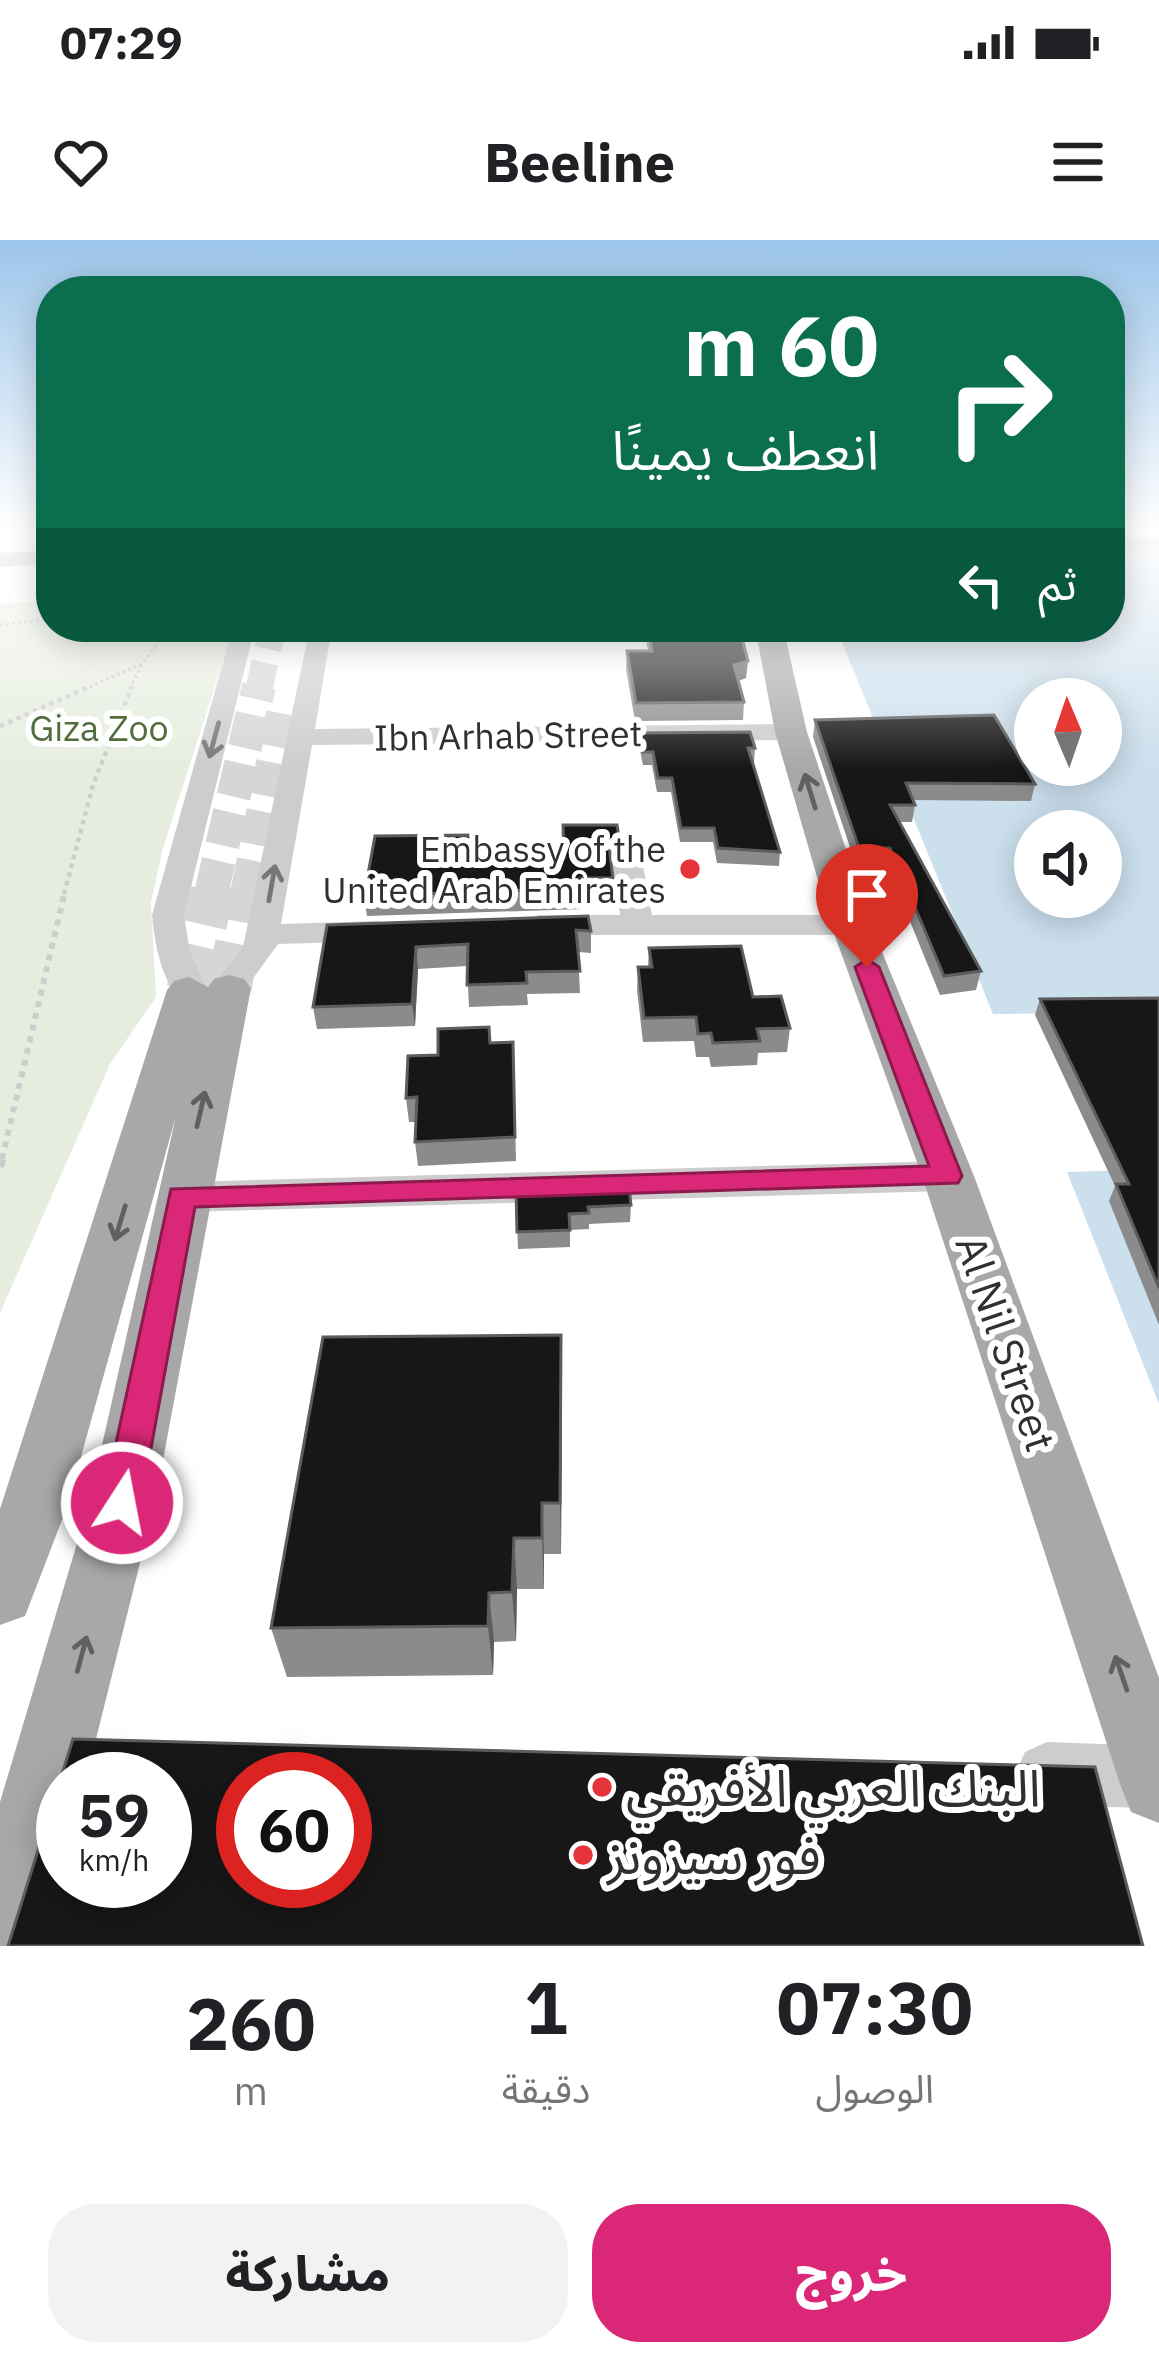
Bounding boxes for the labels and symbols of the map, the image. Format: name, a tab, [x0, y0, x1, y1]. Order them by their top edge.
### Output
north arrow	[1014, 678, 1122, 786]
park label: Giza Zoo	[29, 704, 169, 751]
street label: Ibn Arhab Street	[373, 709, 643, 761]
one-way arrow	[202, 720, 224, 758]
one-way arrow	[797, 773, 819, 811]
place label: Embassy of the United Arab Emirates	[322, 825, 666, 913]
pin	[816, 844, 918, 967]
marker: Embassy of the United Arab Emirates	[677, 856, 703, 882]
one-way arrow	[261, 865, 284, 904]
one-way arrow	[191, 1091, 214, 1129]
one-way arrow	[108, 1203, 130, 1241]
street label: Al Nil Street	[943, 1228, 1069, 1458]
position arrow	[59, 1440, 185, 1566]
one-way arrow	[72, 1636, 94, 1674]
one-way arrow	[1108, 1655, 1130, 1693]
speed limit sign: 60	[216, 1752, 372, 1908]
place label: البنك العربي الأفريقي	[626, 1754, 1041, 1828]
marker: البنك العربي الأفريقي	[589, 1774, 615, 1800]
place label: فور سيزونز	[605, 1822, 821, 1888]
marker: فور سيزونز	[570, 1842, 596, 1868]

